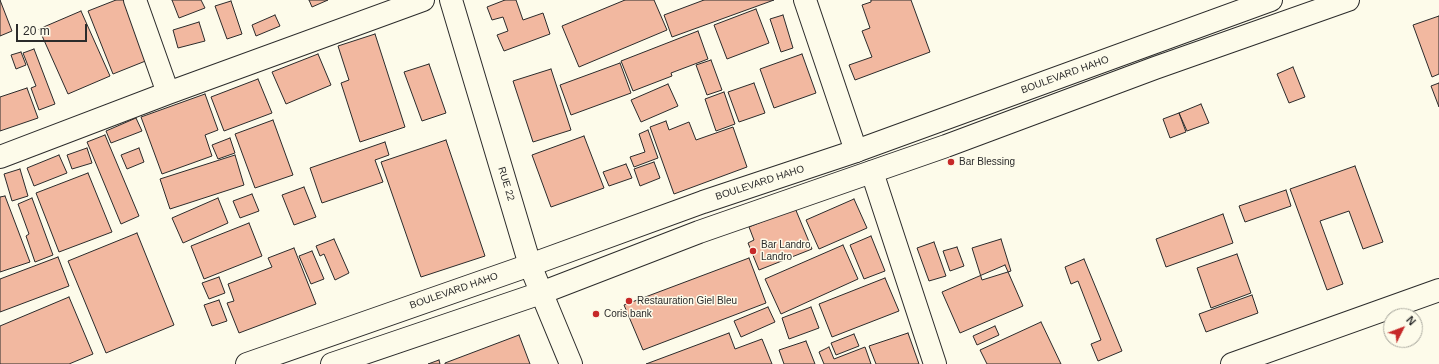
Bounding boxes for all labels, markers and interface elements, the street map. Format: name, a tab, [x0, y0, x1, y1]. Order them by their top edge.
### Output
scale bar	[18, 16, 89, 42]
text: 20 m	[23, 24, 50, 38]
street label: BOULEVARD HAHO	[1019, 54, 1111, 96]
place label: Bar Blessing	[959, 156, 1015, 168]
marker: Bar Blessing	[946, 157, 956, 167]
street label: BOULEVARD HAHO	[714, 163, 806, 203]
street label: RUE 22	[495, 166, 517, 202]
place label: Bar Landro Landro	[761, 239, 810, 262]
marker: Bar Landro Landro	[748, 246, 758, 256]
street label: BOULEVARD HAHO	[408, 270, 500, 312]
place label: Restauration Giel Bleu	[637, 295, 737, 307]
marker: Restauration Giel Bleu	[624, 296, 634, 306]
place label: Coris bank	[604, 308, 652, 320]
north arrow	[1383, 308, 1423, 348]
marker: Coris bank	[591, 309, 601, 319]
text: N	[1404, 314, 1418, 328]

